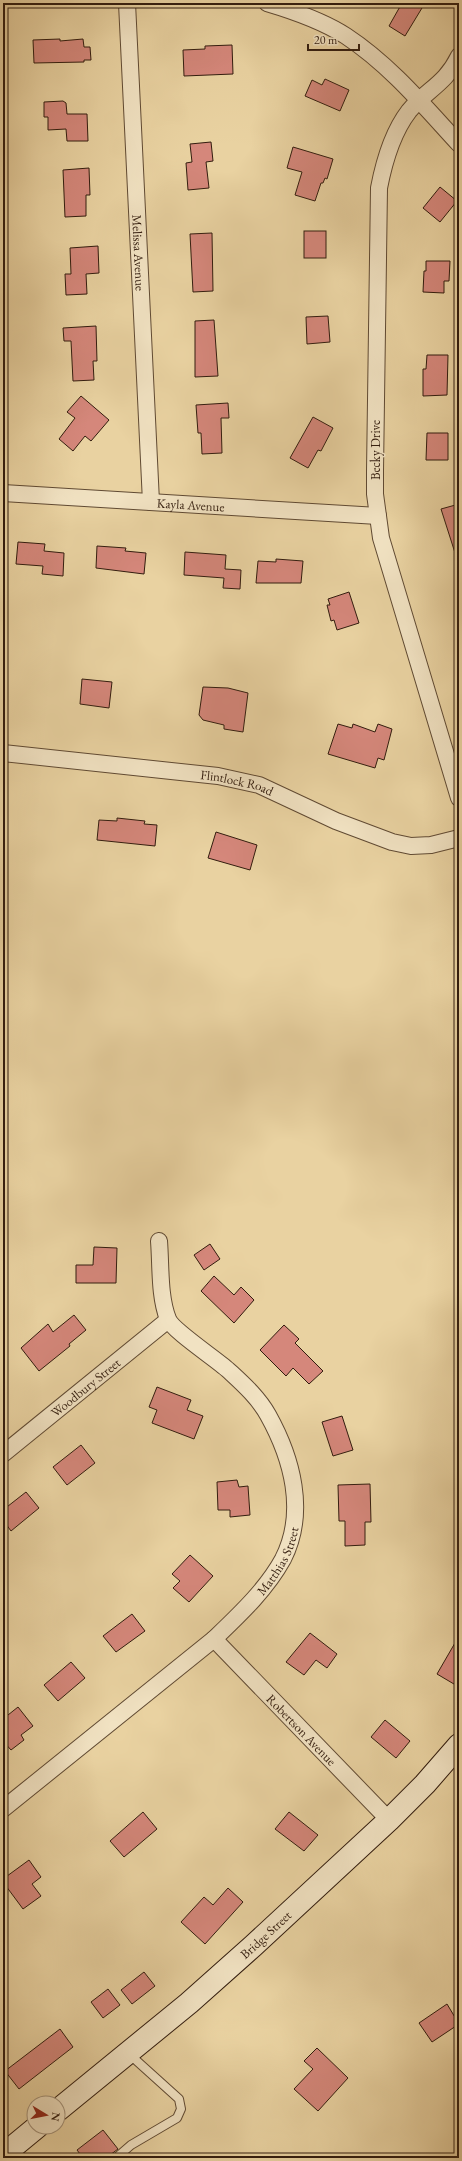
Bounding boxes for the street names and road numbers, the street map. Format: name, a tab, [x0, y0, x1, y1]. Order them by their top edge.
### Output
street label: Melissa Avenue	[129, 214, 149, 291]
street label: Becky Drive	[367, 420, 384, 480]
street label: Kayla Avenue	[156, 494, 225, 515]
street label: Flintlock Road	[200, 766, 277, 799]
street label: Woodbury Street	[47, 1354, 124, 1421]
street label: Matthias Street	[253, 1526, 302, 1598]
street label: Robertson Avenue	[263, 1690, 340, 1769]
street label: Bridge Street	[236, 1906, 295, 1962]

